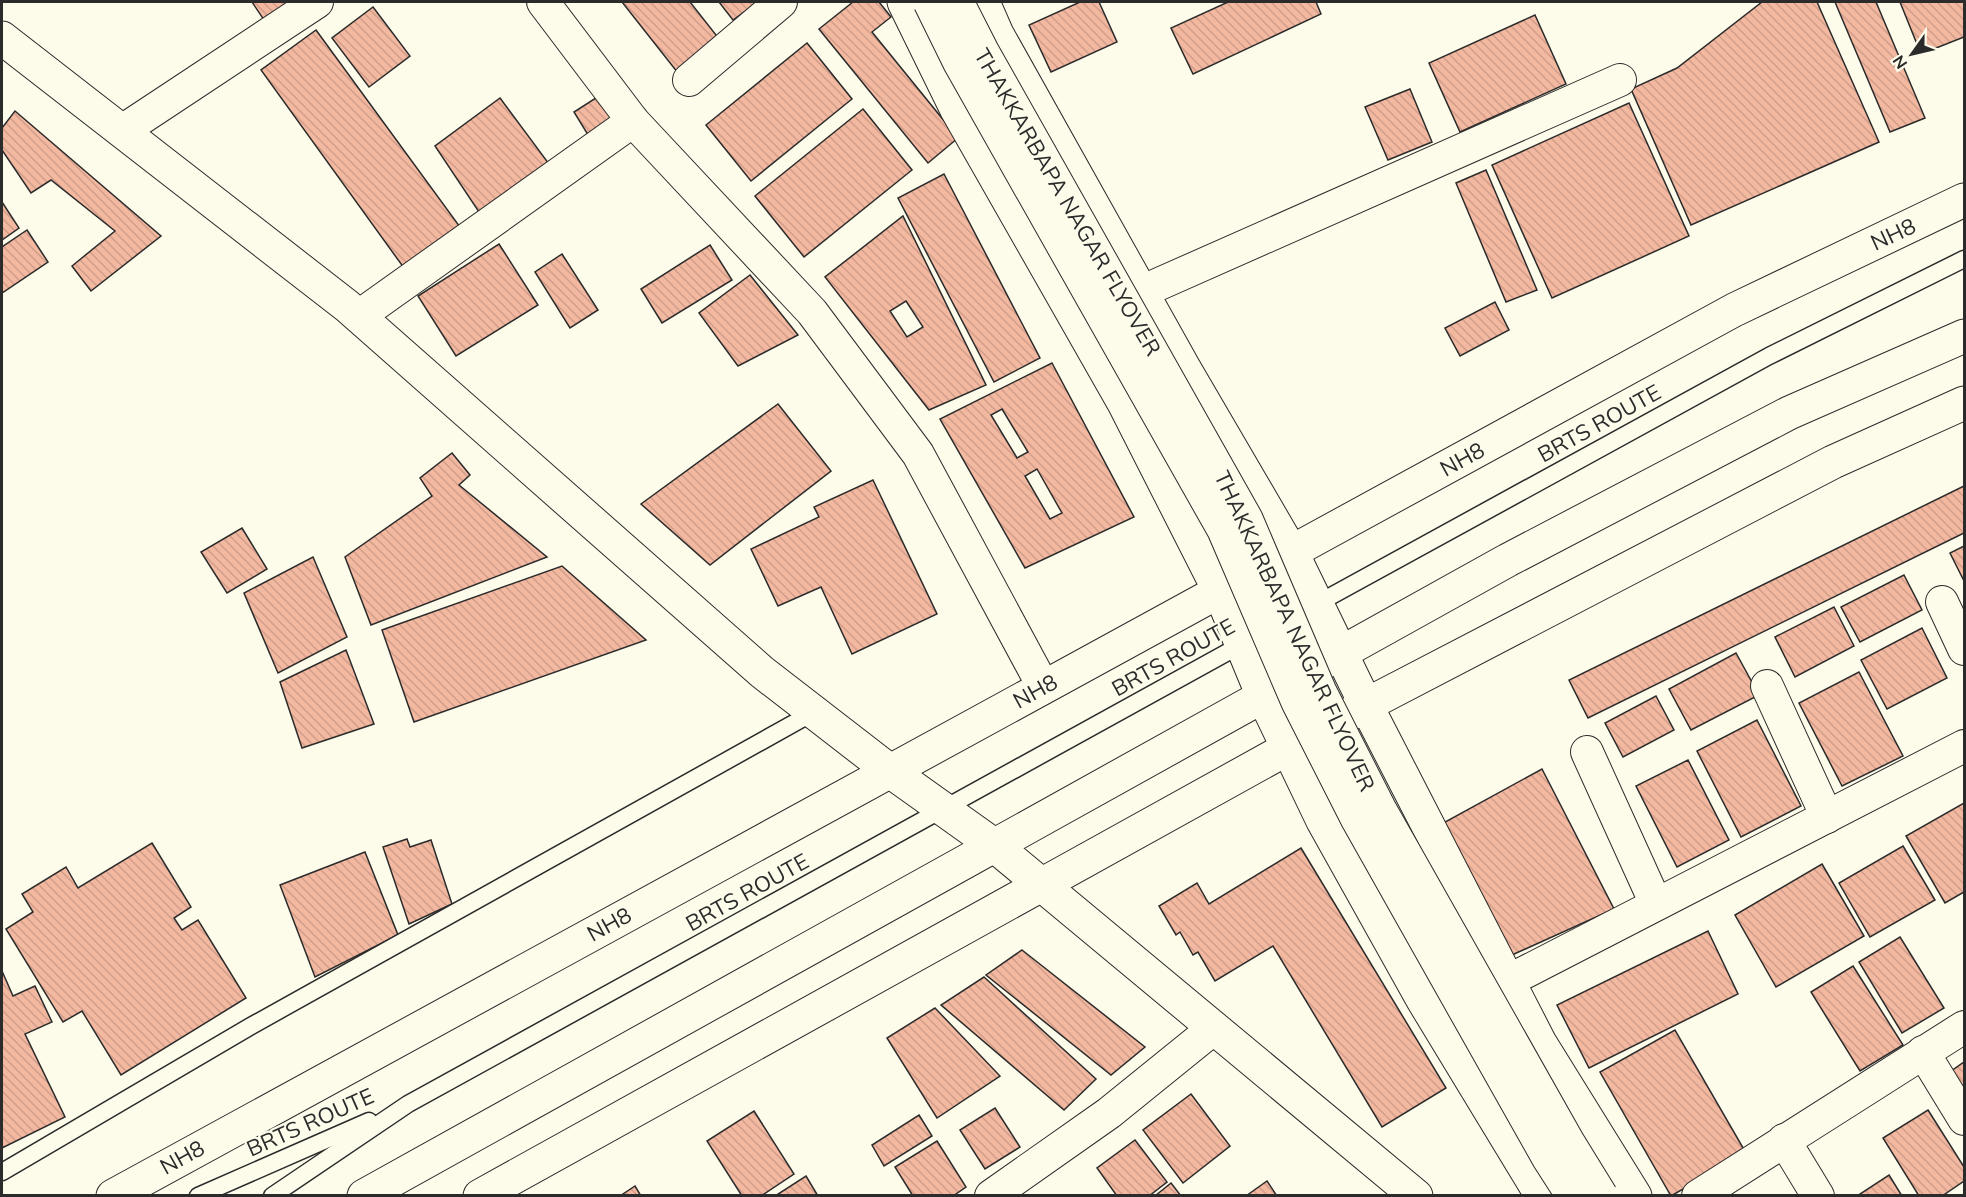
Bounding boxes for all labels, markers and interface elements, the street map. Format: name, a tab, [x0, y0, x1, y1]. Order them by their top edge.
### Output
north arrow	[1882, 24, 1942, 84]
street label: THAKKARBAPA NAGAR FLYOVER	[968, 43, 1168, 361]
text: N	[1888, 52, 1911, 73]
street label: NH8	[1866, 211, 1920, 257]
street label: BRTS ROUTE	[1533, 378, 1665, 468]
street label: NH8	[1435, 435, 1489, 483]
street label: THAKKARBAPA NAGAR FLYOVER	[1208, 466, 1382, 796]
street label: BRTS ROUTE	[1107, 612, 1239, 702]
street label: NH8	[1008, 667, 1062, 715]
street label: BRTS ROUTE	[681, 847, 813, 937]
street label: NH8	[582, 900, 636, 948]
street label: BRTS ROUTE	[242, 1081, 378, 1163]
street label: NH8	[155, 1133, 209, 1181]

